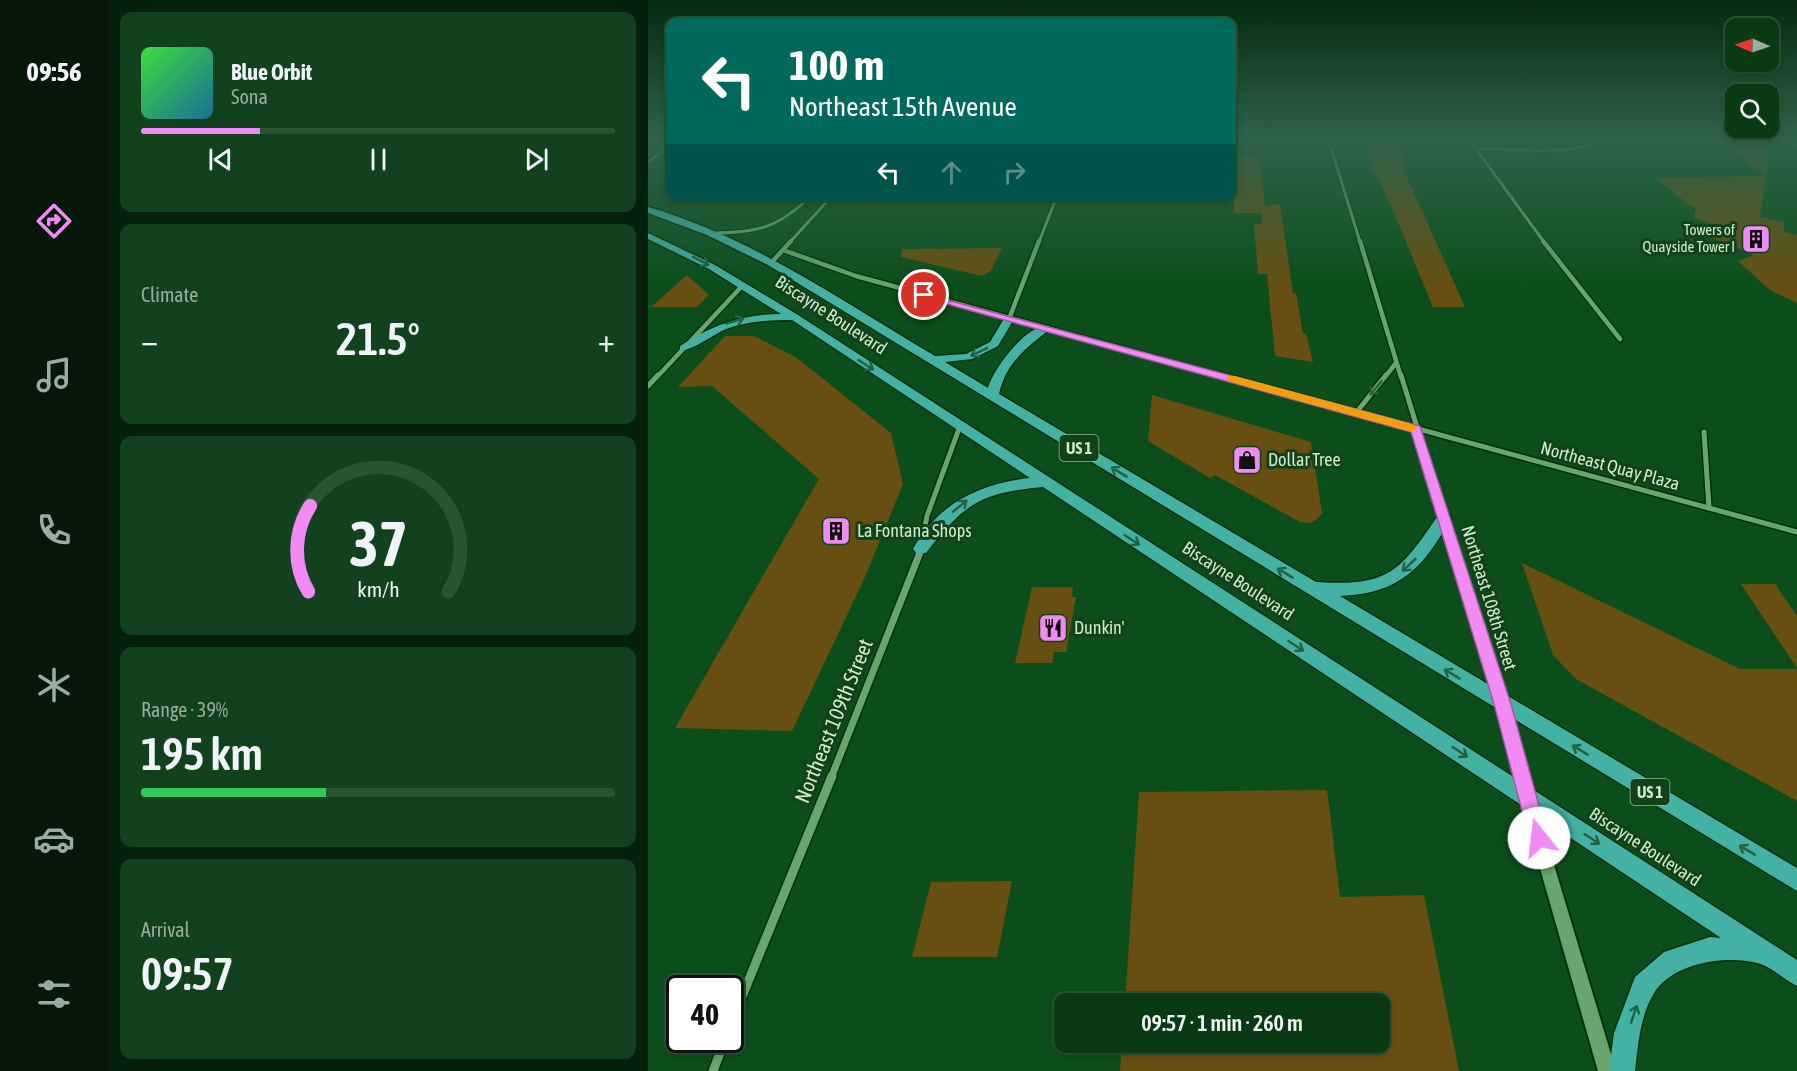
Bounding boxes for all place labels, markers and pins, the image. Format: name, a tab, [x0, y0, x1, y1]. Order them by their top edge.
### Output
place label: Towers of Quayside Tower I	[1643, 221, 1735, 255]
building icon: Towers of Quayside Tower I	[1740, 223, 1772, 255]
pin	[898, 269, 949, 320]
shop icon: Dollar Tree	[1231, 444, 1263, 476]
place label: Dollar Tree	[1268, 449, 1341, 470]
building icon: La Fontana Shops	[820, 515, 852, 547]
place label: La Fontana Shops	[857, 520, 972, 541]
restaurant icon: Dunkin'	[1037, 612, 1069, 644]
place label: Dunkin'	[1074, 617, 1124, 638]

